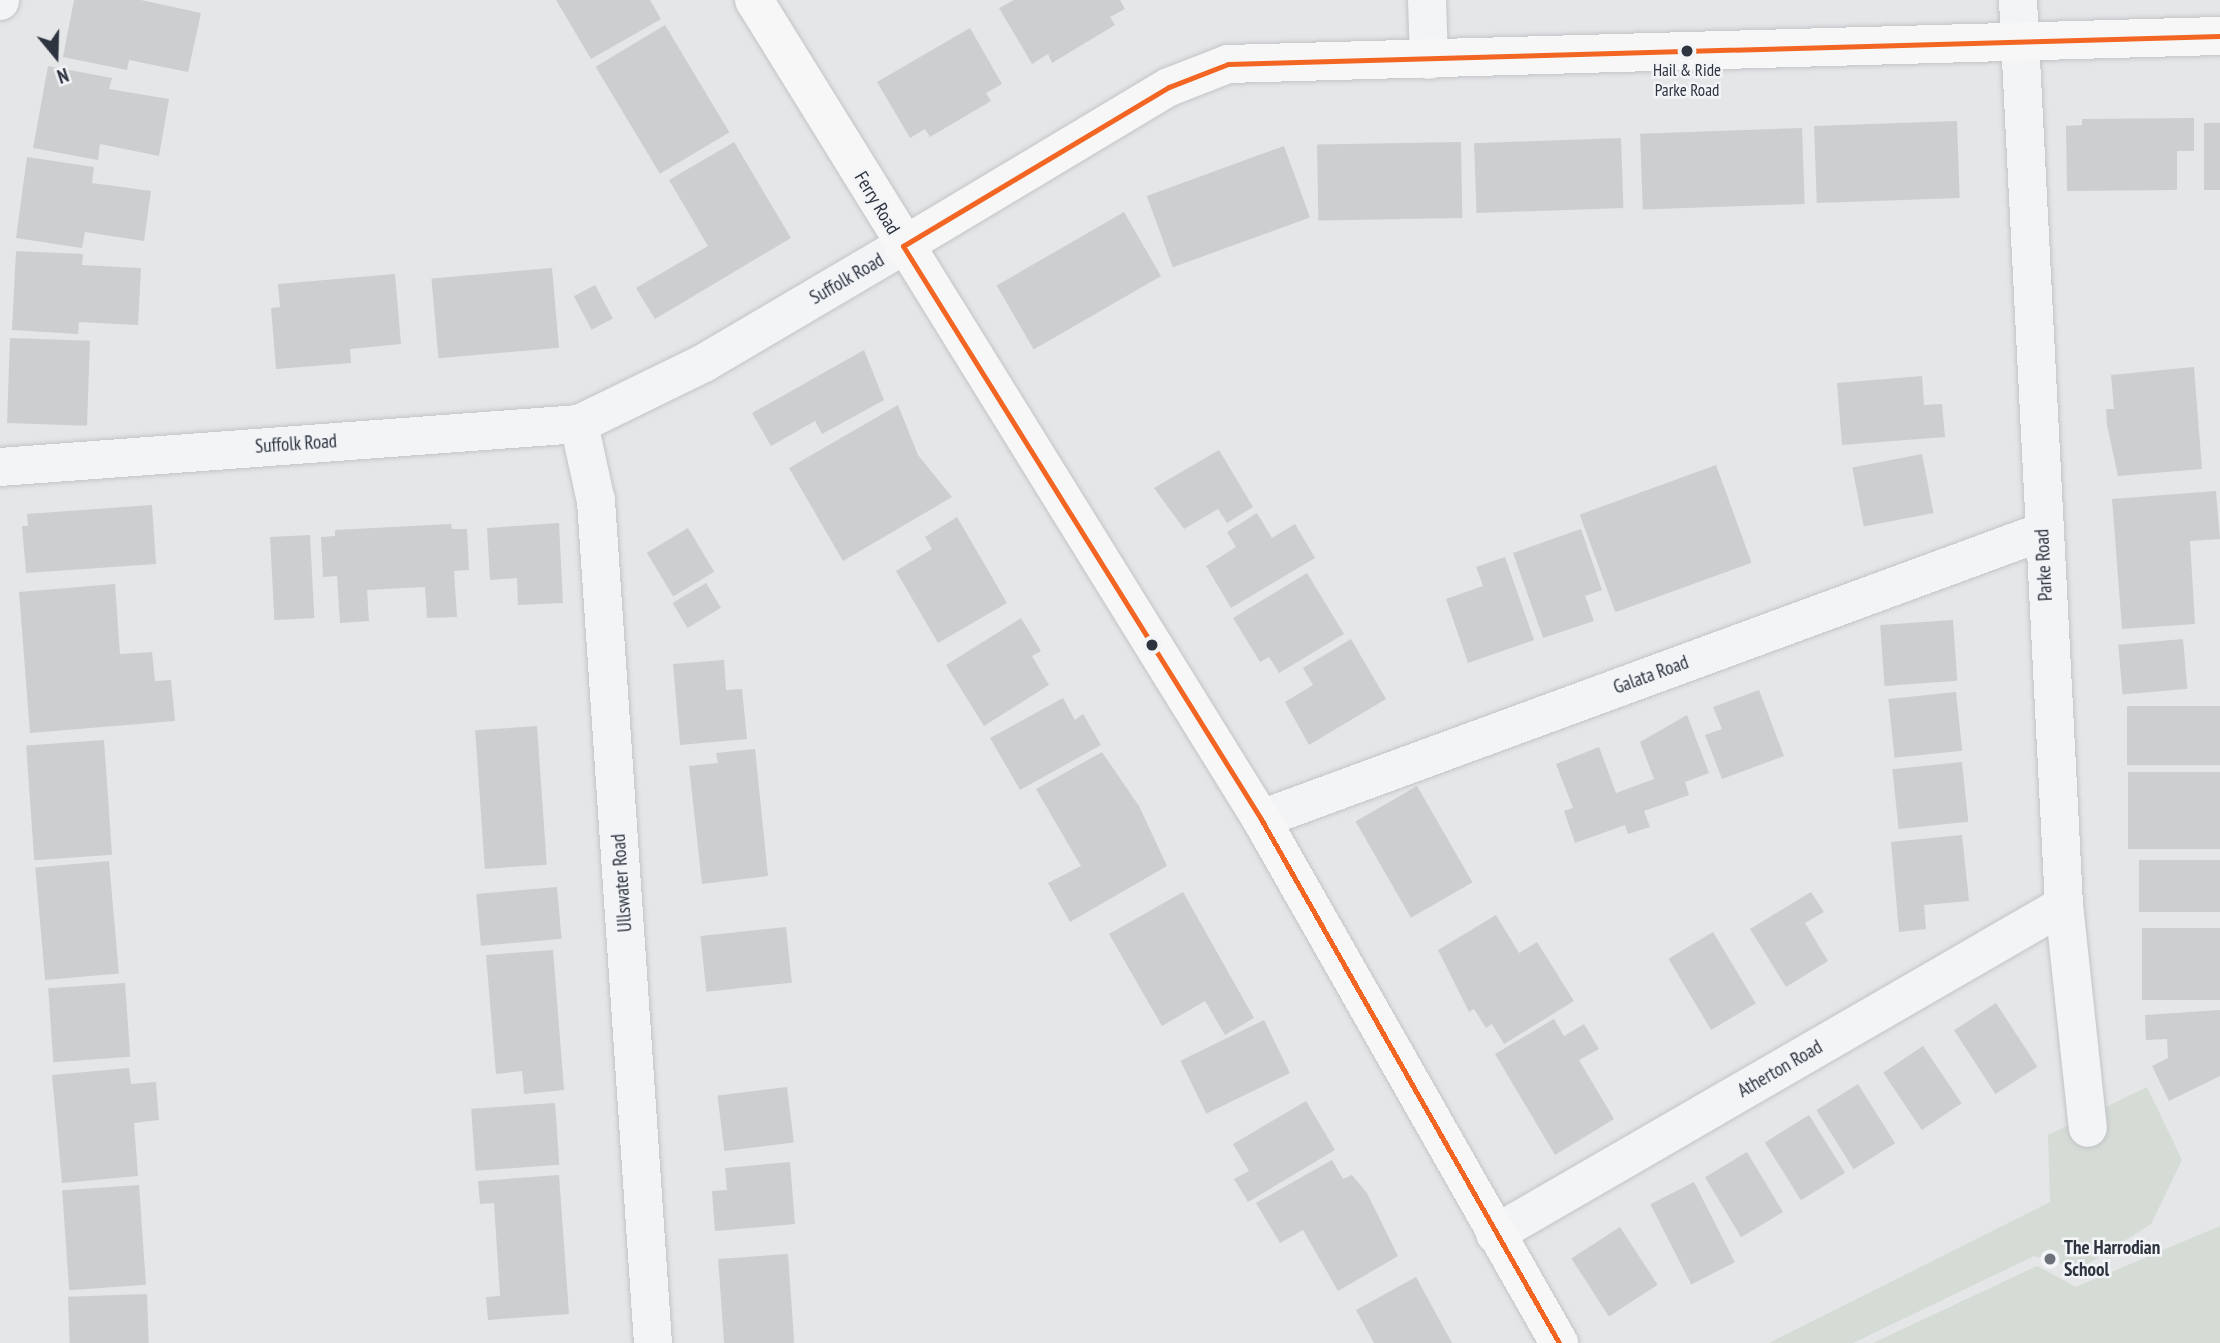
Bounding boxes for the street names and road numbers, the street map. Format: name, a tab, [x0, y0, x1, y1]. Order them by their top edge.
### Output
street label: Ferry Road	[849, 167, 905, 239]
street label: Suffolk Road	[806, 249, 888, 309]
street label: Suffolk Road	[254, 430, 338, 458]
street label: Parke Road	[2031, 528, 2057, 602]
street label: Galata Road	[1610, 651, 1692, 699]
street label: Ullswater Road	[607, 833, 637, 933]
street label: Atherton Road	[1734, 1036, 1826, 1102]

